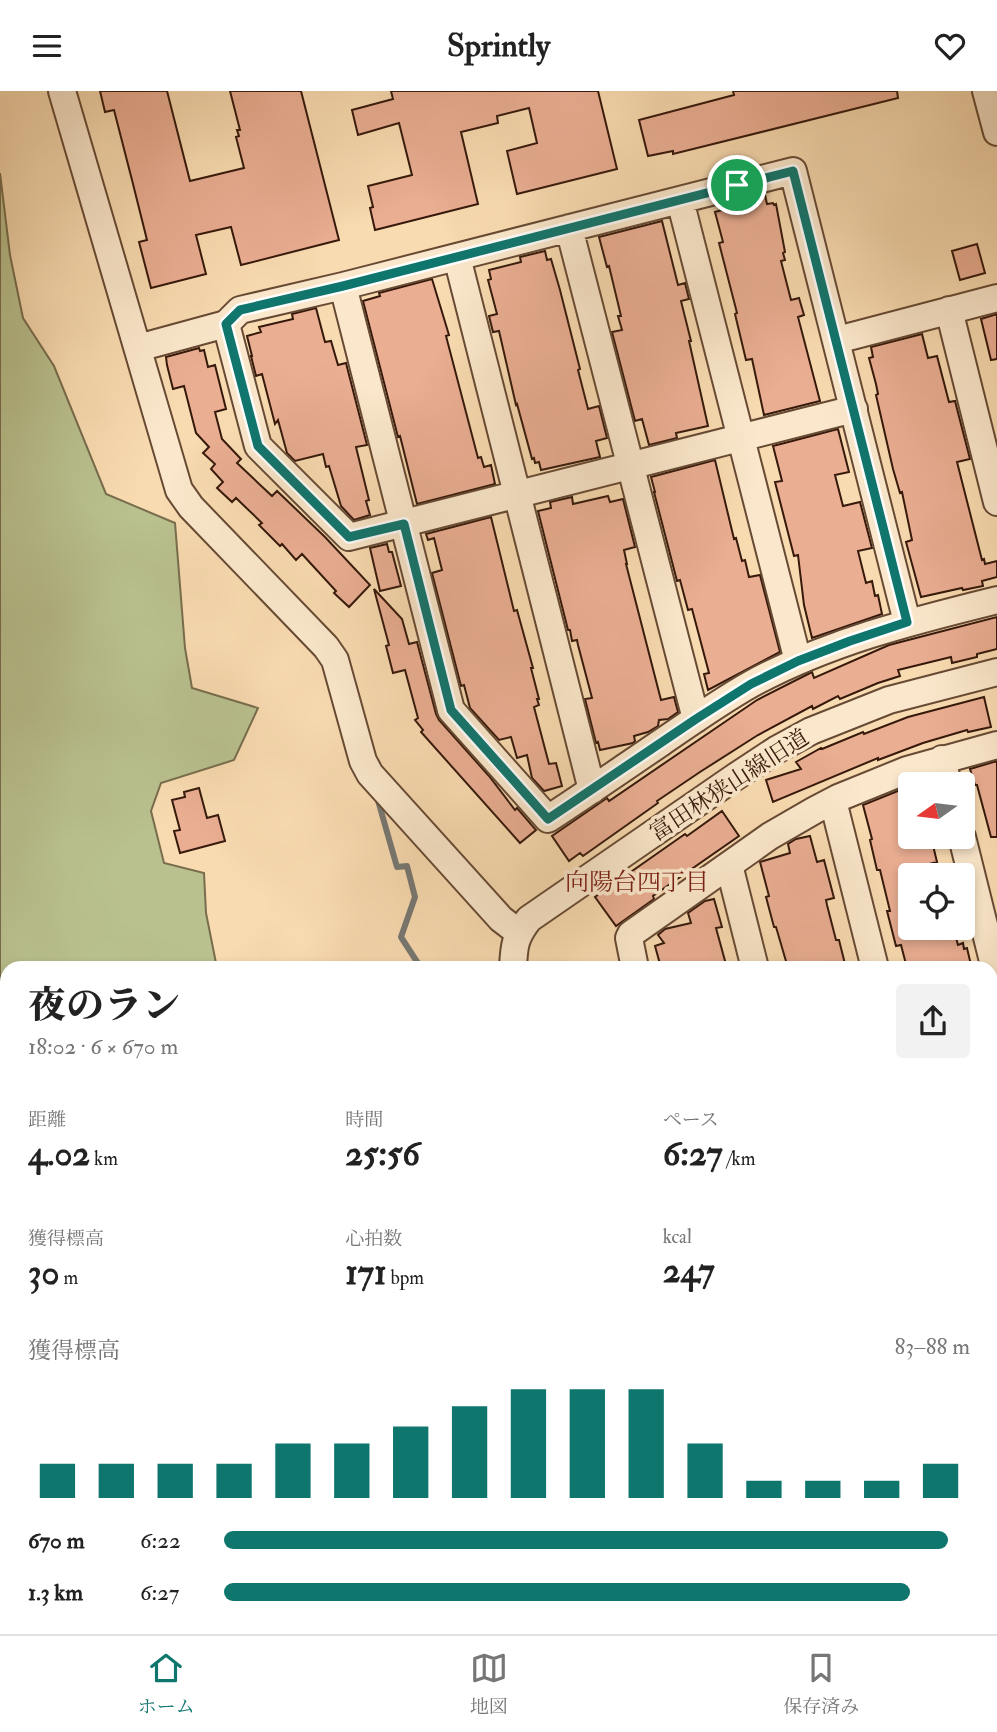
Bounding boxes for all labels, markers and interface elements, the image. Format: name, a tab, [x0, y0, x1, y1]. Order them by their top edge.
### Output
text: Sprintly	[447, 26, 550, 66]
icon: menu	[28, 27, 66, 65]
icon: heart	[931, 27, 969, 65]
pin	[707, 155, 767, 215]
icon: arrive	[718, 166, 756, 204]
street label: 富田林狭山線旧道	[644, 723, 814, 847]
north arrow	[898, 772, 975, 849]
map controls	[898, 772, 975, 940]
button: locate	[898, 863, 975, 940]
district label: 向陽台四丁目	[565, 867, 709, 898]
text: 夜のラン	[28, 982, 180, 1030]
button: share	[896, 984, 970, 1058]
text: 18:02 · 6 × 670 m	[28, 1032, 178, 1061]
text: 距離	[28, 1108, 66, 1132]
text: 時間	[345, 1108, 383, 1132]
text: ペース	[663, 1108, 719, 1132]
text: 4.02	[28, 1132, 90, 1176]
text: 25:56	[345, 1132, 420, 1176]
text: 6:27	[663, 1132, 723, 1176]
text: km	[90, 1147, 118, 1171]
text: /km	[723, 1147, 755, 1171]
text: kcal	[663, 1225, 692, 1249]
text: 獲得標高	[28, 1227, 104, 1251]
text: 心拍数	[345, 1227, 402, 1251]
text: 247	[663, 1249, 715, 1293]
text: 30	[28, 1251, 59, 1295]
text: 171	[345, 1251, 386, 1295]
text: m	[59, 1266, 78, 1290]
text: bpm	[386, 1266, 424, 1290]
text: 83–88 m	[894, 1332, 970, 1361]
text: 獲得標高	[28, 1336, 120, 1365]
text: 670 m	[28, 1526, 85, 1555]
text: 6:22	[140, 1526, 181, 1555]
text: 1.3 km	[28, 1578, 83, 1607]
text: 6:27	[140, 1578, 179, 1607]
tab: ホーム	[138, 1649, 195, 1719]
tab: 地図	[470, 1649, 508, 1719]
tab: 保存済み	[783, 1649, 859, 1719]

